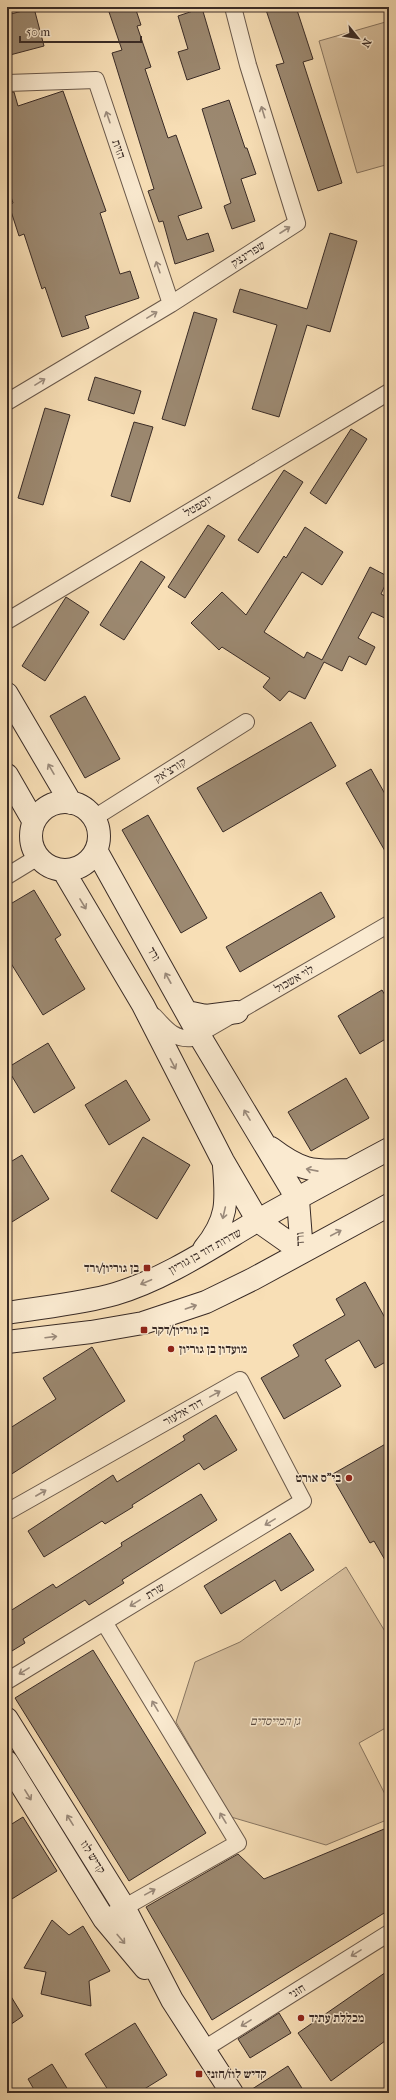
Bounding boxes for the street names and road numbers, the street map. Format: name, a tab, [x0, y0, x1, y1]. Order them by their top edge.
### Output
street label: הזית	[109, 138, 129, 160]
street label: שפרינצק	[228, 238, 268, 270]
street label: יוספטל	[181, 492, 215, 520]
street label: קורצ'אק	[151, 755, 189, 785]
street label: ורד	[144, 944, 164, 964]
street label: לוי אשכול	[272, 962, 316, 996]
street label: שדרות דוד בן גוריון	[166, 1225, 244, 1277]
street label: ורד	[293, 1231, 307, 1247]
street label: דוד אלעזר	[161, 1395, 205, 1429]
street label: שרת	[143, 1580, 167, 1602]
street label: קדיש לוז	[77, 1838, 109, 1876]
street label: חזני	[286, 1981, 308, 2001]

